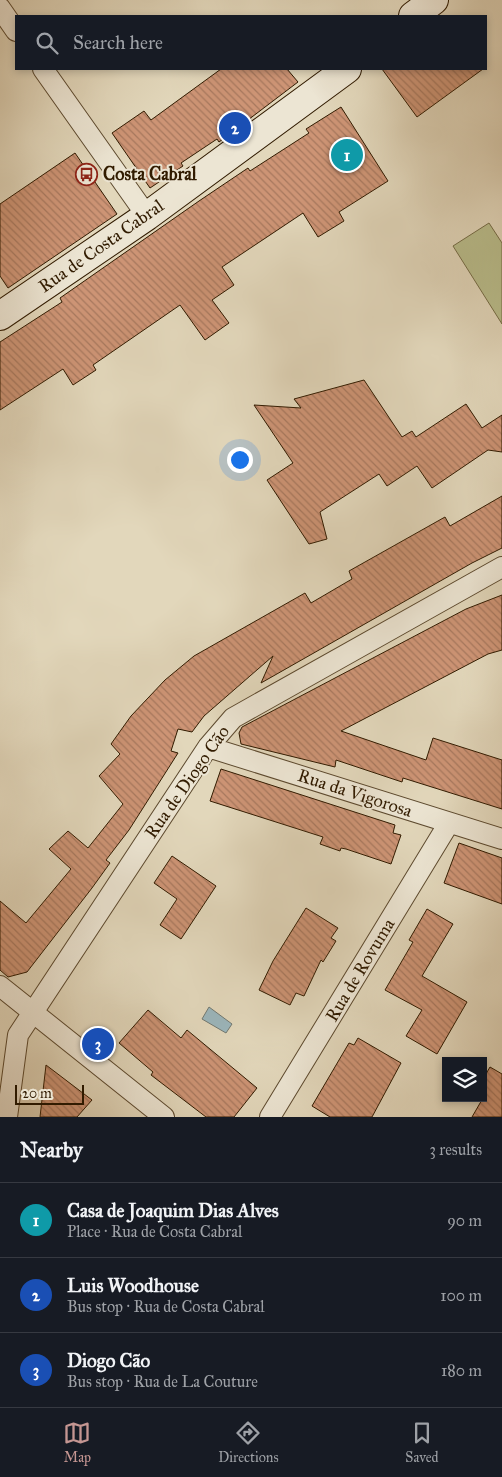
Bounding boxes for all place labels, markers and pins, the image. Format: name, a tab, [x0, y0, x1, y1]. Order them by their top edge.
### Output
pin: 2	[219, 109, 251, 147]
pin: 1	[331, 136, 363, 174]
bus stop icon: Costa Cabral	[75, 162, 99, 186]
place label: Costa Cabral	[103, 163, 198, 185]
pin: 3	[82, 1025, 114, 1063]

